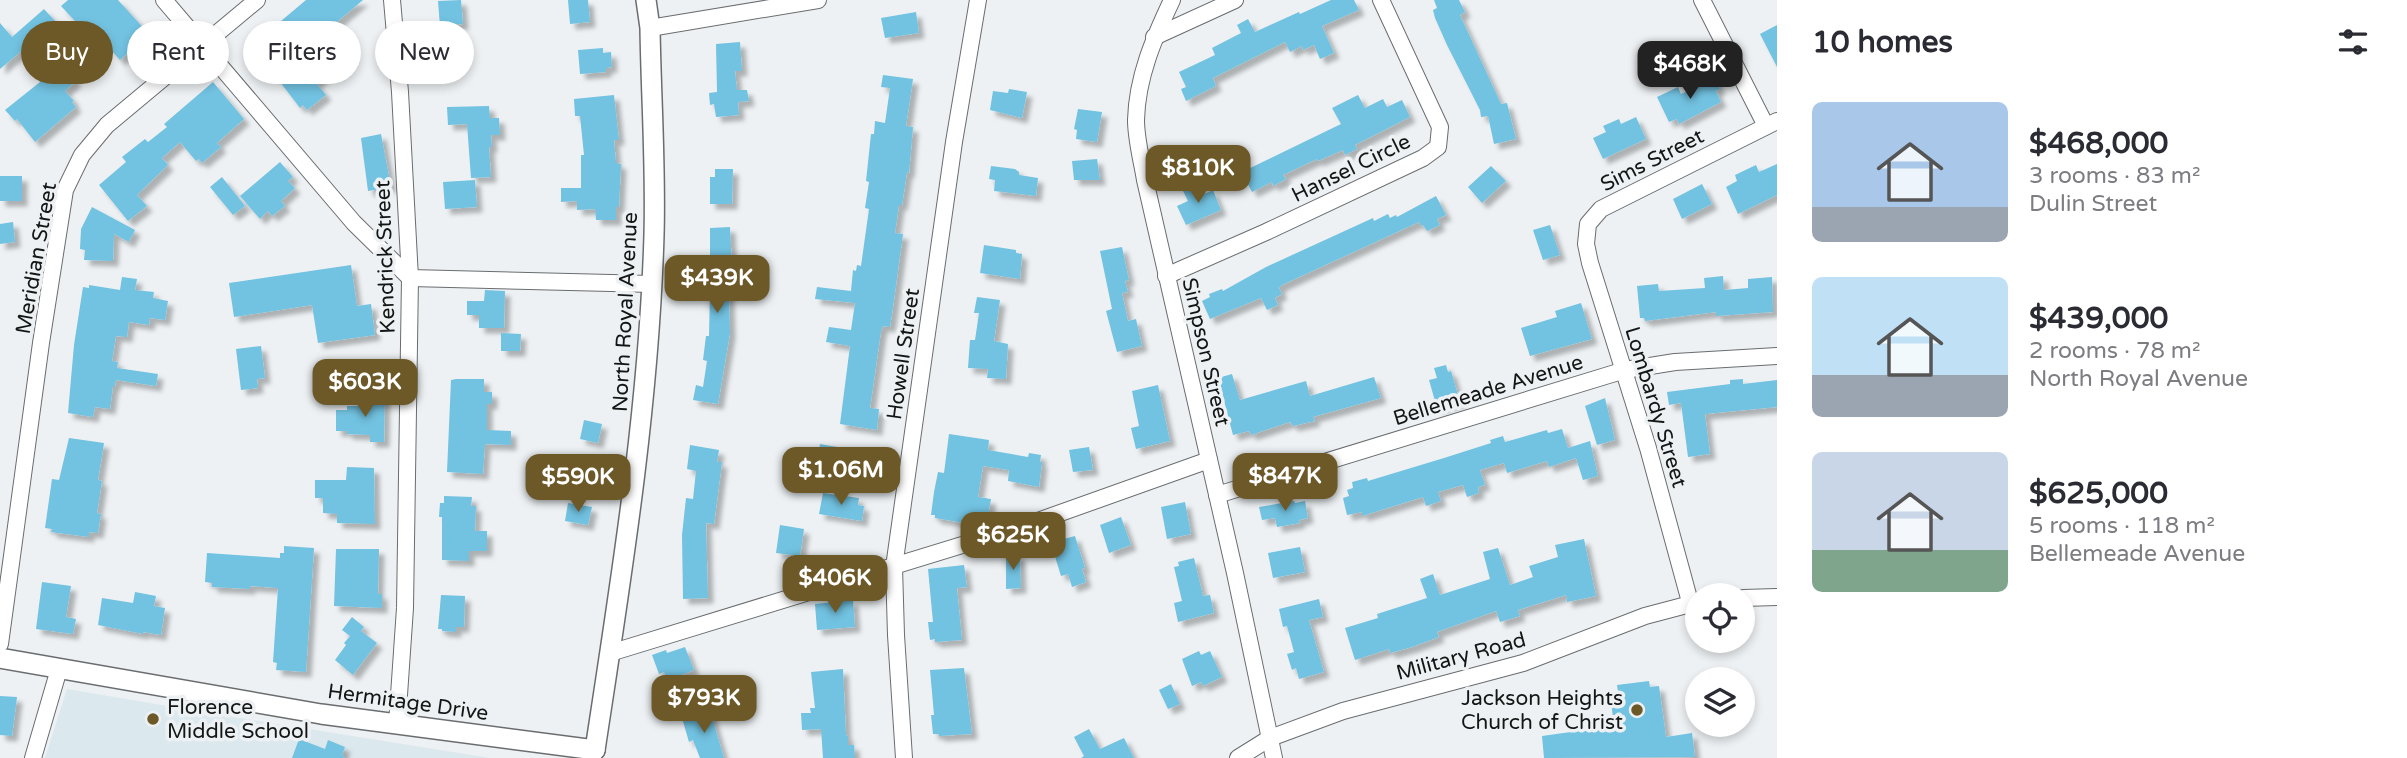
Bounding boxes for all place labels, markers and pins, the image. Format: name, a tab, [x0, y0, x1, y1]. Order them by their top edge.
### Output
pin: $468K	[1641, 42, 1739, 101]
pin: $810K	[1149, 146, 1247, 205]
pin: $439K	[668, 256, 766, 315]
pin: $603K	[316, 360, 414, 419]
pin: $1.06M	[784, 448, 898, 507]
pin: $590K	[529, 454, 627, 514]
pin: $847K	[1236, 454, 1334, 513]
pin: $625K	[964, 512, 1062, 572]
pin: $406K	[786, 556, 884, 615]
pin: $793K	[655, 676, 753, 735]
place label: Jackson Heights Church of Christ	[1461, 686, 1623, 735]
place label: Florence Middle School	[167, 695, 309, 744]
marker: Jackson Heights Church of Christ	[1629, 702, 1645, 718]
marker: Florence Middle School	[145, 711, 161, 727]

